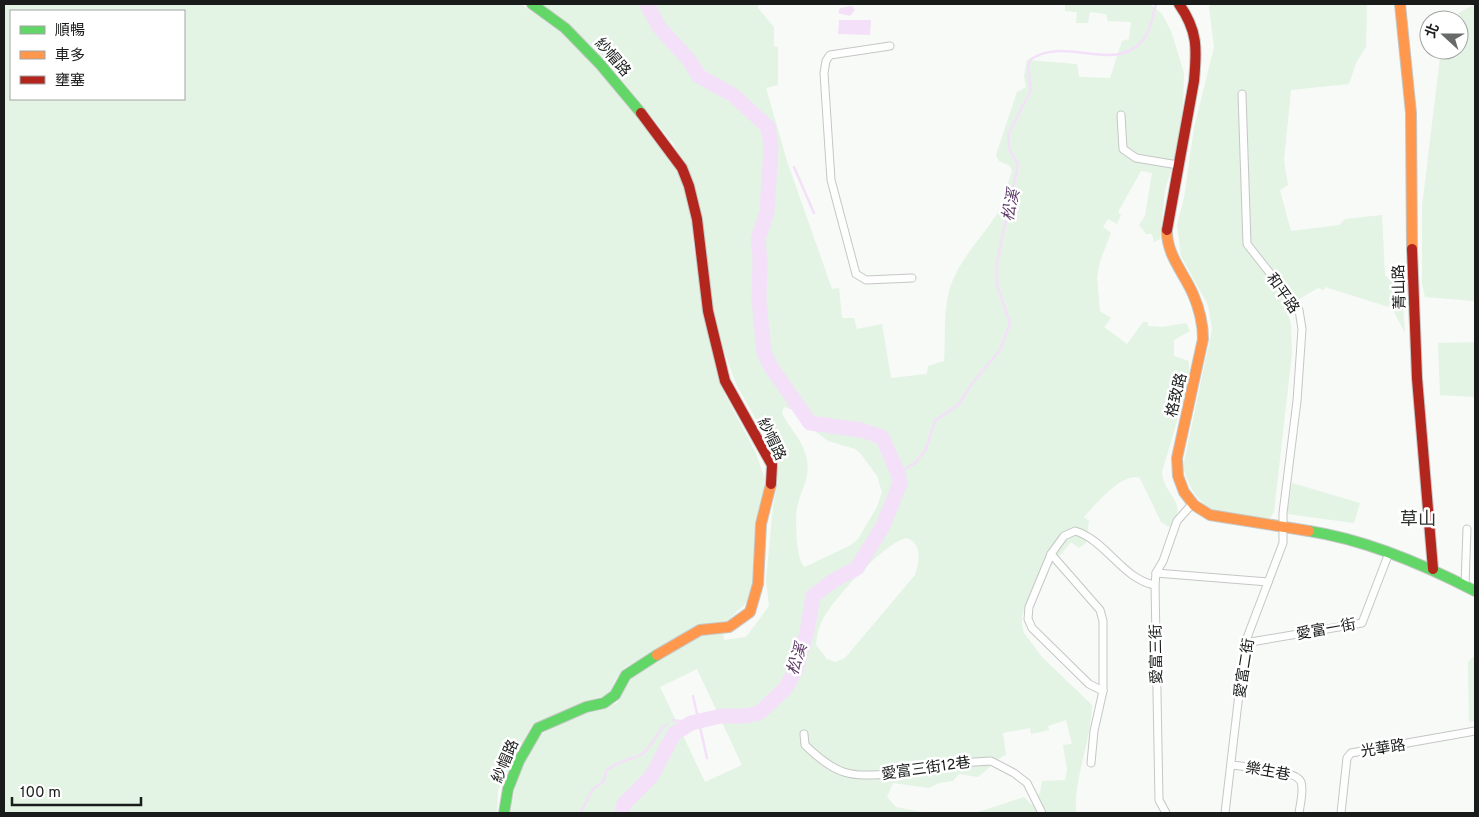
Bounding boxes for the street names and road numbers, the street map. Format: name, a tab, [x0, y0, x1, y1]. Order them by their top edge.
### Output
street label: 紗帽路	[590, 34, 635, 81]
street label: 菁山路	[1390, 264, 1411, 310]
street label: 和平路	[1261, 270, 1302, 318]
street label: 格致路	[1163, 371, 1192, 420]
street label: 紗帽路	[752, 415, 790, 464]
street label: 愛富一街	[1295, 616, 1357, 645]
street label: 愛富三街	[1147, 624, 1168, 684]
street label: 愛富二街	[1231, 637, 1260, 699]
street label: 紗帽路	[488, 737, 524, 786]
street label: 光華路	[1360, 737, 1407, 762]
street label: 愛富三街12巷	[880, 754, 972, 785]
street label: 樂生巷	[1244, 759, 1292, 786]

